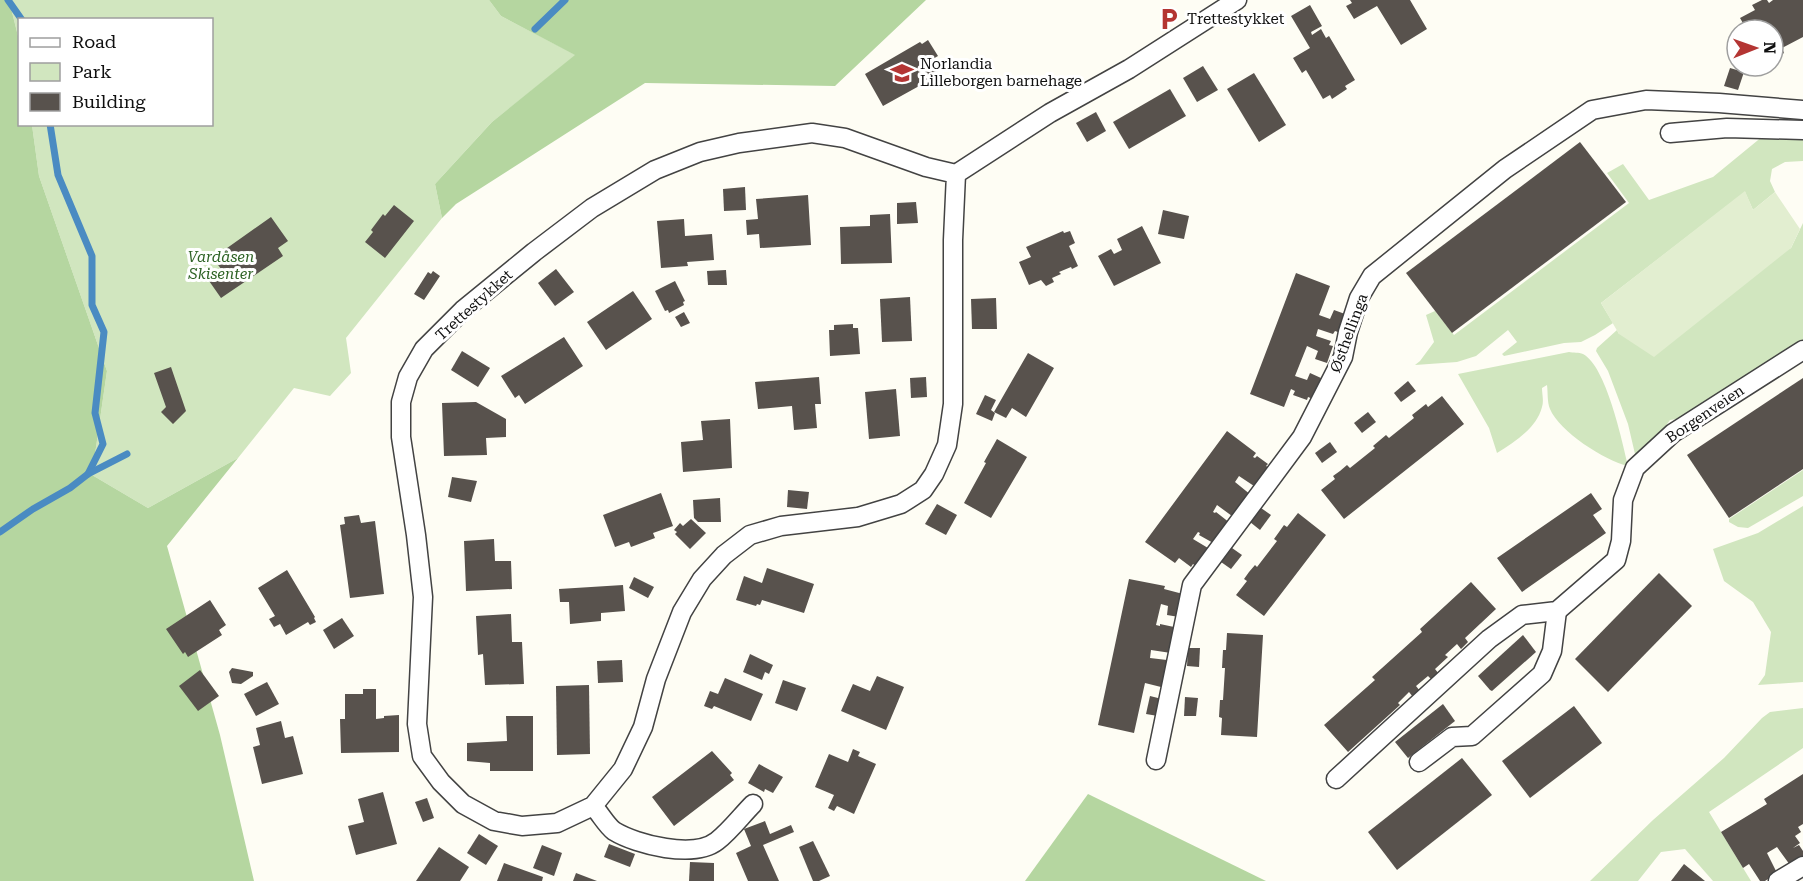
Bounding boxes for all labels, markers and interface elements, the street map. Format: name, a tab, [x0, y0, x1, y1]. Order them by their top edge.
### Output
parking icon: Trettestykket	[1156, 6, 1182, 32]
place label: Trettestykket	[1187, 10, 1285, 28]
legend	[18, 18, 213, 126]
north arrow	[1725, 18, 1785, 78]
text: Road	[72, 31, 117, 52]
text: N	[1760, 41, 1779, 54]
place label: Norlandia Lilleborgen barnehage	[920, 55, 1082, 90]
school or university icon: Norlandia Lilleborgen barnehage	[889, 60, 915, 86]
text: Park	[72, 61, 112, 82]
text: Building	[72, 91, 146, 112]
park label: Vardåsen Skisenter	[187, 248, 254, 283]
street label: Trettestykket	[432, 265, 516, 344]
street label: Østhellinga	[1326, 291, 1372, 375]
street label: Borgenveien	[1662, 381, 1748, 447]

